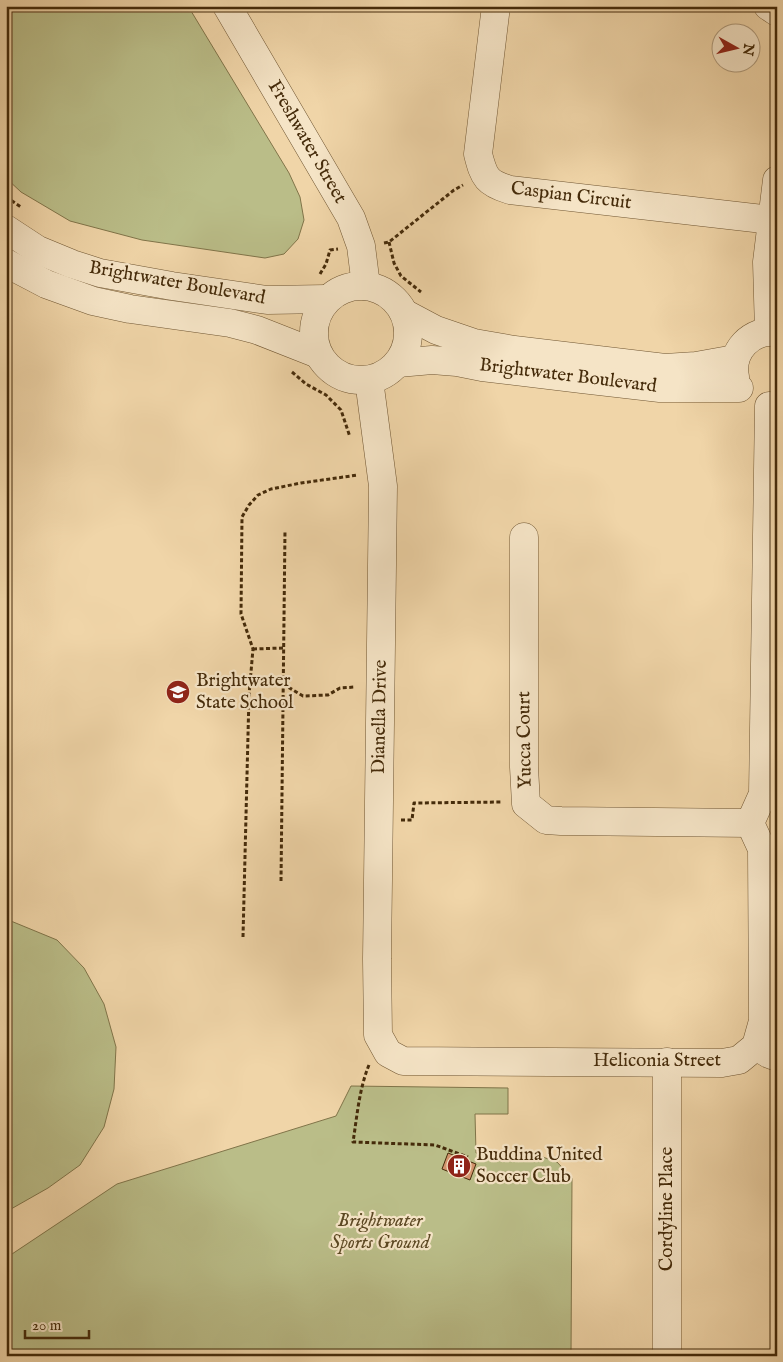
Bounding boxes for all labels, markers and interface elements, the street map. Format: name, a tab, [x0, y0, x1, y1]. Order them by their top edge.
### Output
north arrow	[710, 22, 760, 72]
text: N	[738, 41, 758, 57]
street label: Freshwater Street	[262, 76, 352, 208]
street label: Caspian Circuit	[509, 177, 633, 215]
street label: Brightwater Boulevard	[87, 256, 268, 310]
street label: Brightwater Boulevard	[478, 353, 659, 399]
street label: Dianella Drive	[367, 659, 393, 774]
place label: Brightwater State School	[196, 669, 294, 715]
school or university icon: Brightwater State School	[165, 679, 191, 705]
street label: Yucca Court	[512, 690, 538, 789]
street label: Heliconia Street	[593, 1049, 722, 1073]
place label: Buddina United Soccer Club	[476, 1143, 603, 1189]
street label: Cordyline Place	[655, 1146, 679, 1271]
building icon: Buddina United Soccer Club	[446, 1153, 472, 1179]
park label: Brightwater Sports Ground	[330, 1209, 431, 1255]
scale bar	[25, 1307, 89, 1339]
text: 20 m	[32, 1316, 62, 1335]

